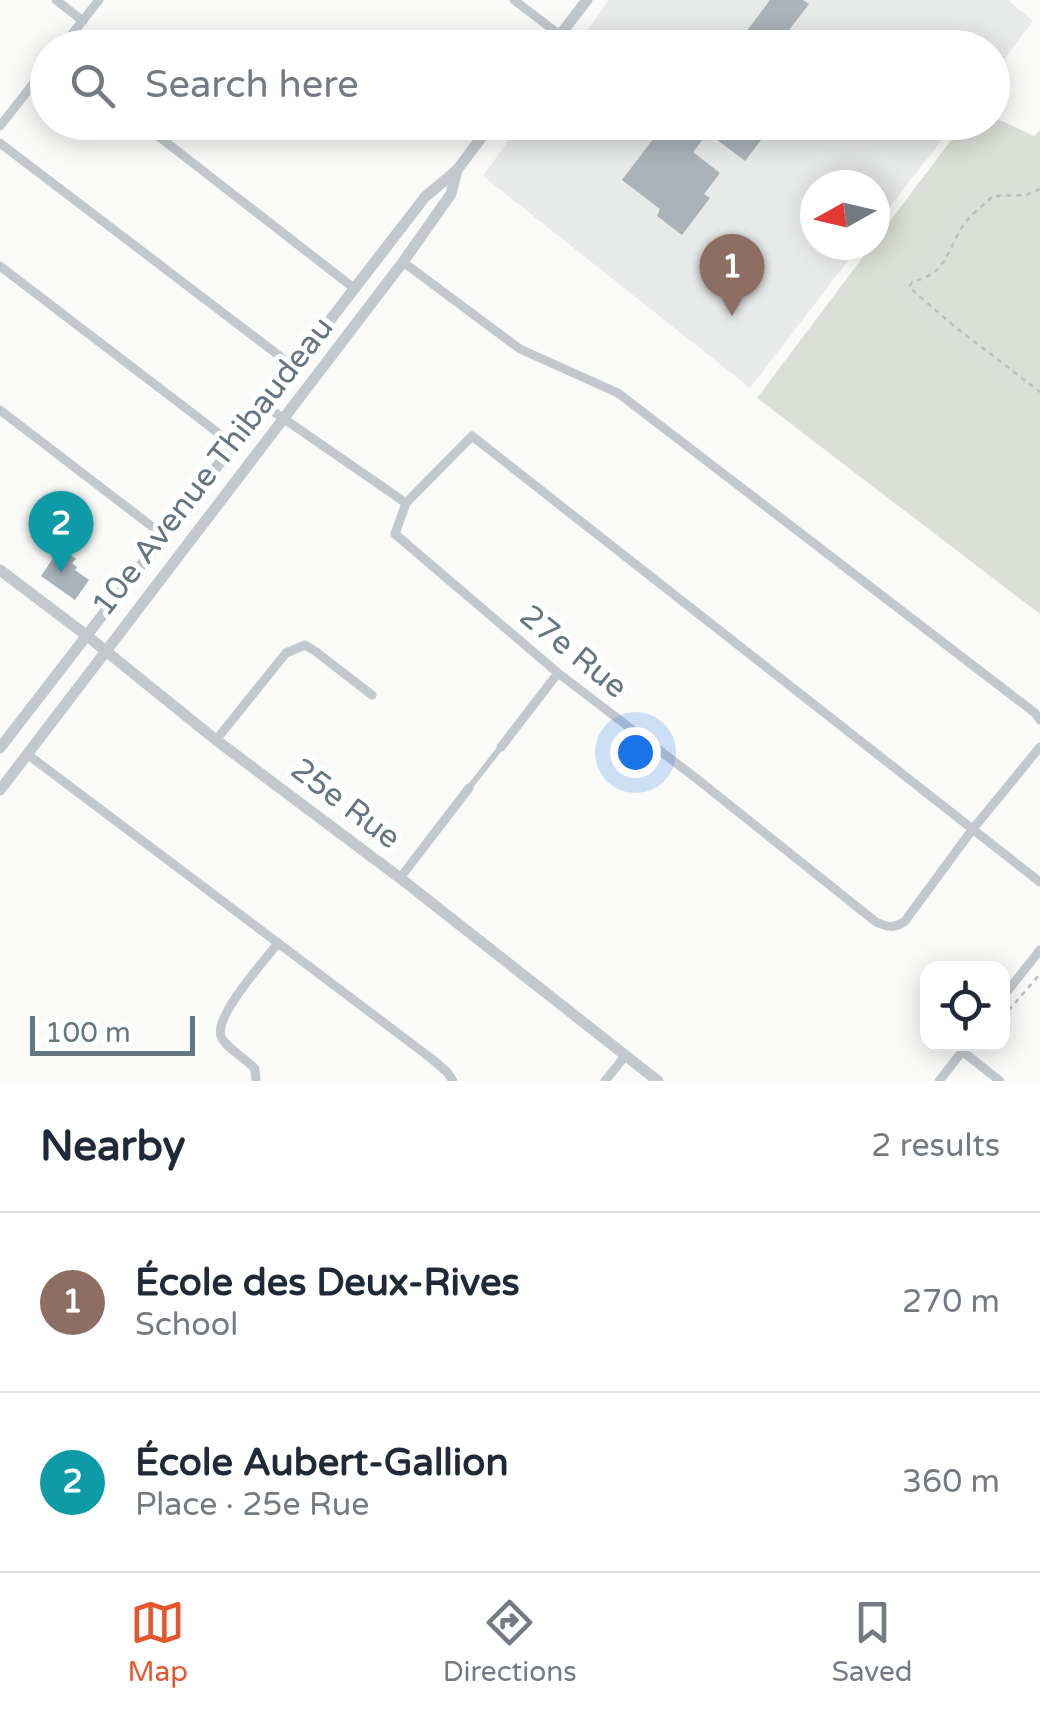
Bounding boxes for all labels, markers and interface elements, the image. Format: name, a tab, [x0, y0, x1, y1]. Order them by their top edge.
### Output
search box	[30, 30, 1010, 140]
icon: search	[65, 58, 120, 113]
text: Search here	[145, 62, 359, 108]
north arrow	[800, 170, 890, 260]
pin: 1	[700, 234, 764, 316]
street label: 10e Avenue Thibaudeau	[84, 309, 341, 624]
pin: 2	[28, 490, 94, 573]
street label: 27e Rue	[512, 597, 635, 707]
your location	[610, 727, 661, 778]
street label: 25e Rue	[283, 750, 408, 857]
map controls	[920, 961, 1010, 1051]
button: locate	[920, 961, 1010, 1051]
scale bar	[30, 1011, 195, 1056]
text: 100 m	[45, 1016, 131, 1050]
text: Nearby	[40, 1121, 185, 1172]
text: 2 results	[871, 1127, 1000, 1165]
text: École des Deux-Rives	[135, 1260, 520, 1306]
text: 1	[62, 1283, 83, 1321]
text: 270 m	[902, 1283, 1000, 1321]
text: School	[135, 1306, 238, 1344]
text: École Aubert-Gallion	[135, 1440, 509, 1486]
text: 2	[62, 1463, 83, 1501]
text: 360 m	[902, 1463, 1000, 1501]
text: Place · 25e Rue	[135, 1486, 369, 1524]
tab: Map	[127, 1595, 188, 1689]
tab: Directions	[443, 1595, 577, 1689]
tab: Saved	[832, 1595, 913, 1689]

